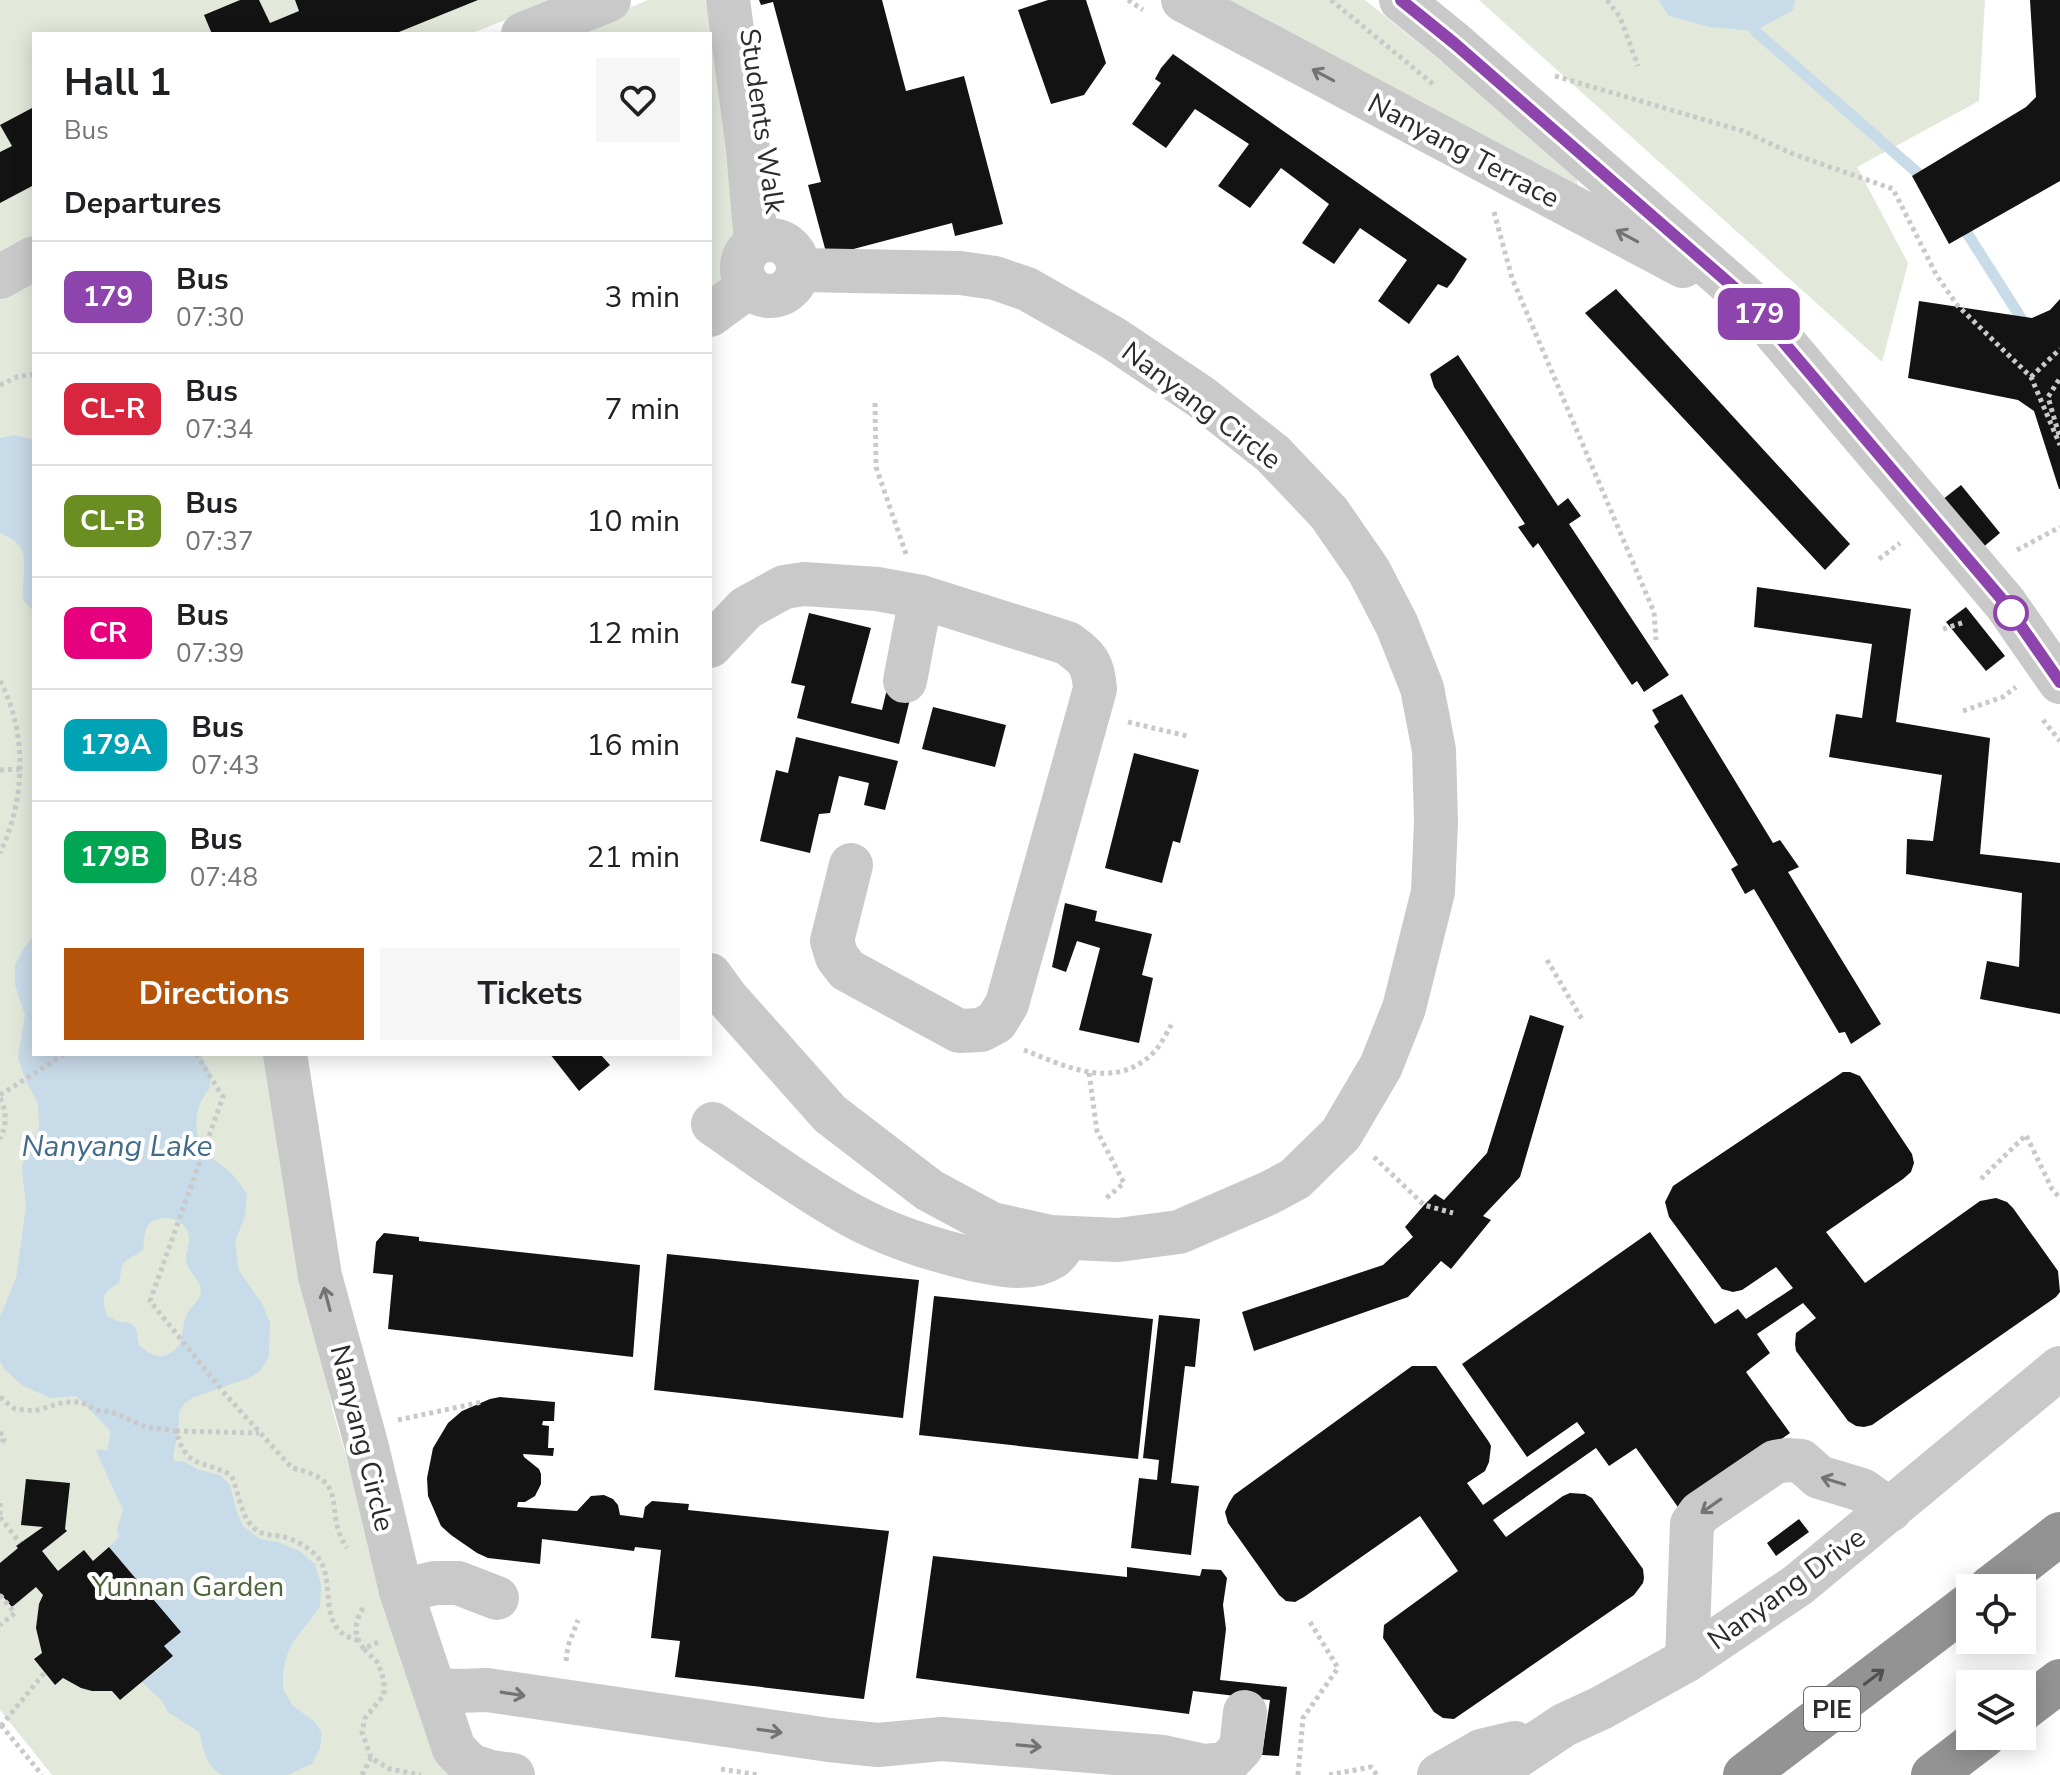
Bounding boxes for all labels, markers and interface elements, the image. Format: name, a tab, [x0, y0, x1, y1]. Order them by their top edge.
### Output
street label: Students Walk	[730, 26, 794, 217]
text: Hall 1	[64, 57, 171, 108]
button: heart	[596, 58, 680, 142]
one-way arrow	[1312, 67, 1336, 82]
street label: Nanyang Terrace	[1361, 84, 1566, 217]
text: Bus	[64, 113, 109, 148]
text: Departures	[64, 183, 221, 224]
one-way arrow	[1616, 228, 1639, 244]
text: Bus	[176, 259, 229, 300]
text: 3 min	[605, 277, 680, 318]
text: 179	[83, 278, 133, 316]
line badge: 179	[1713, 288, 1805, 340]
text: 179	[1734, 295, 1784, 333]
text: 07:30	[176, 300, 244, 335]
street label: Nanyang Circle	[1114, 333, 1289, 478]
text: Bus	[185, 371, 238, 412]
text: 7 min	[605, 389, 680, 430]
text: CL-R	[80, 390, 145, 428]
text: 07:34	[185, 412, 253, 447]
text: Bus	[185, 483, 238, 524]
text: 10 min	[587, 501, 680, 542]
text: CL-B	[80, 502, 145, 540]
text: 07:37	[185, 524, 254, 559]
text: Bus	[176, 595, 229, 636]
unlabelled marker	[1994, 596, 2028, 630]
text: 12 min	[587, 613, 680, 654]
text: CR	[89, 614, 127, 652]
text: 07:39	[176, 636, 244, 671]
text: Bus	[191, 707, 244, 748]
text: 16 min	[587, 725, 680, 766]
text: 179A	[80, 726, 151, 764]
text: 07:43	[191, 748, 260, 783]
text: Bus	[190, 819, 242, 860]
text: 21 min	[587, 837, 680, 878]
text: 179B	[80, 838, 150, 876]
text: 07:48	[190, 860, 258, 895]
button: Directions	[64, 948, 364, 1040]
button: Tickets	[380, 948, 680, 1040]
water label: Nanyang Lake	[21, 1126, 213, 1167]
one-way arrow	[318, 1286, 333, 1312]
street label: Nanyang Circle	[320, 1341, 404, 1535]
one-way arrow	[1821, 1473, 1847, 1488]
one-way arrow	[1701, 1498, 1723, 1514]
street label: Nanyang Drive	[1700, 1519, 1873, 1659]
park label: Yunnan Garden	[91, 1568, 284, 1606]
map controls	[1956, 1574, 2036, 1750]
button: locate	[1956, 1574, 2036, 1654]
one-way arrow	[1863, 1669, 1884, 1686]
button: layers	[1956, 1670, 2036, 1750]
one-way arrow	[500, 1687, 525, 1702]
road number: PIE	[1804, 1687, 1860, 1731]
one-way arrow	[757, 1724, 782, 1739]
one-way arrow	[1015, 1739, 1042, 1754]

